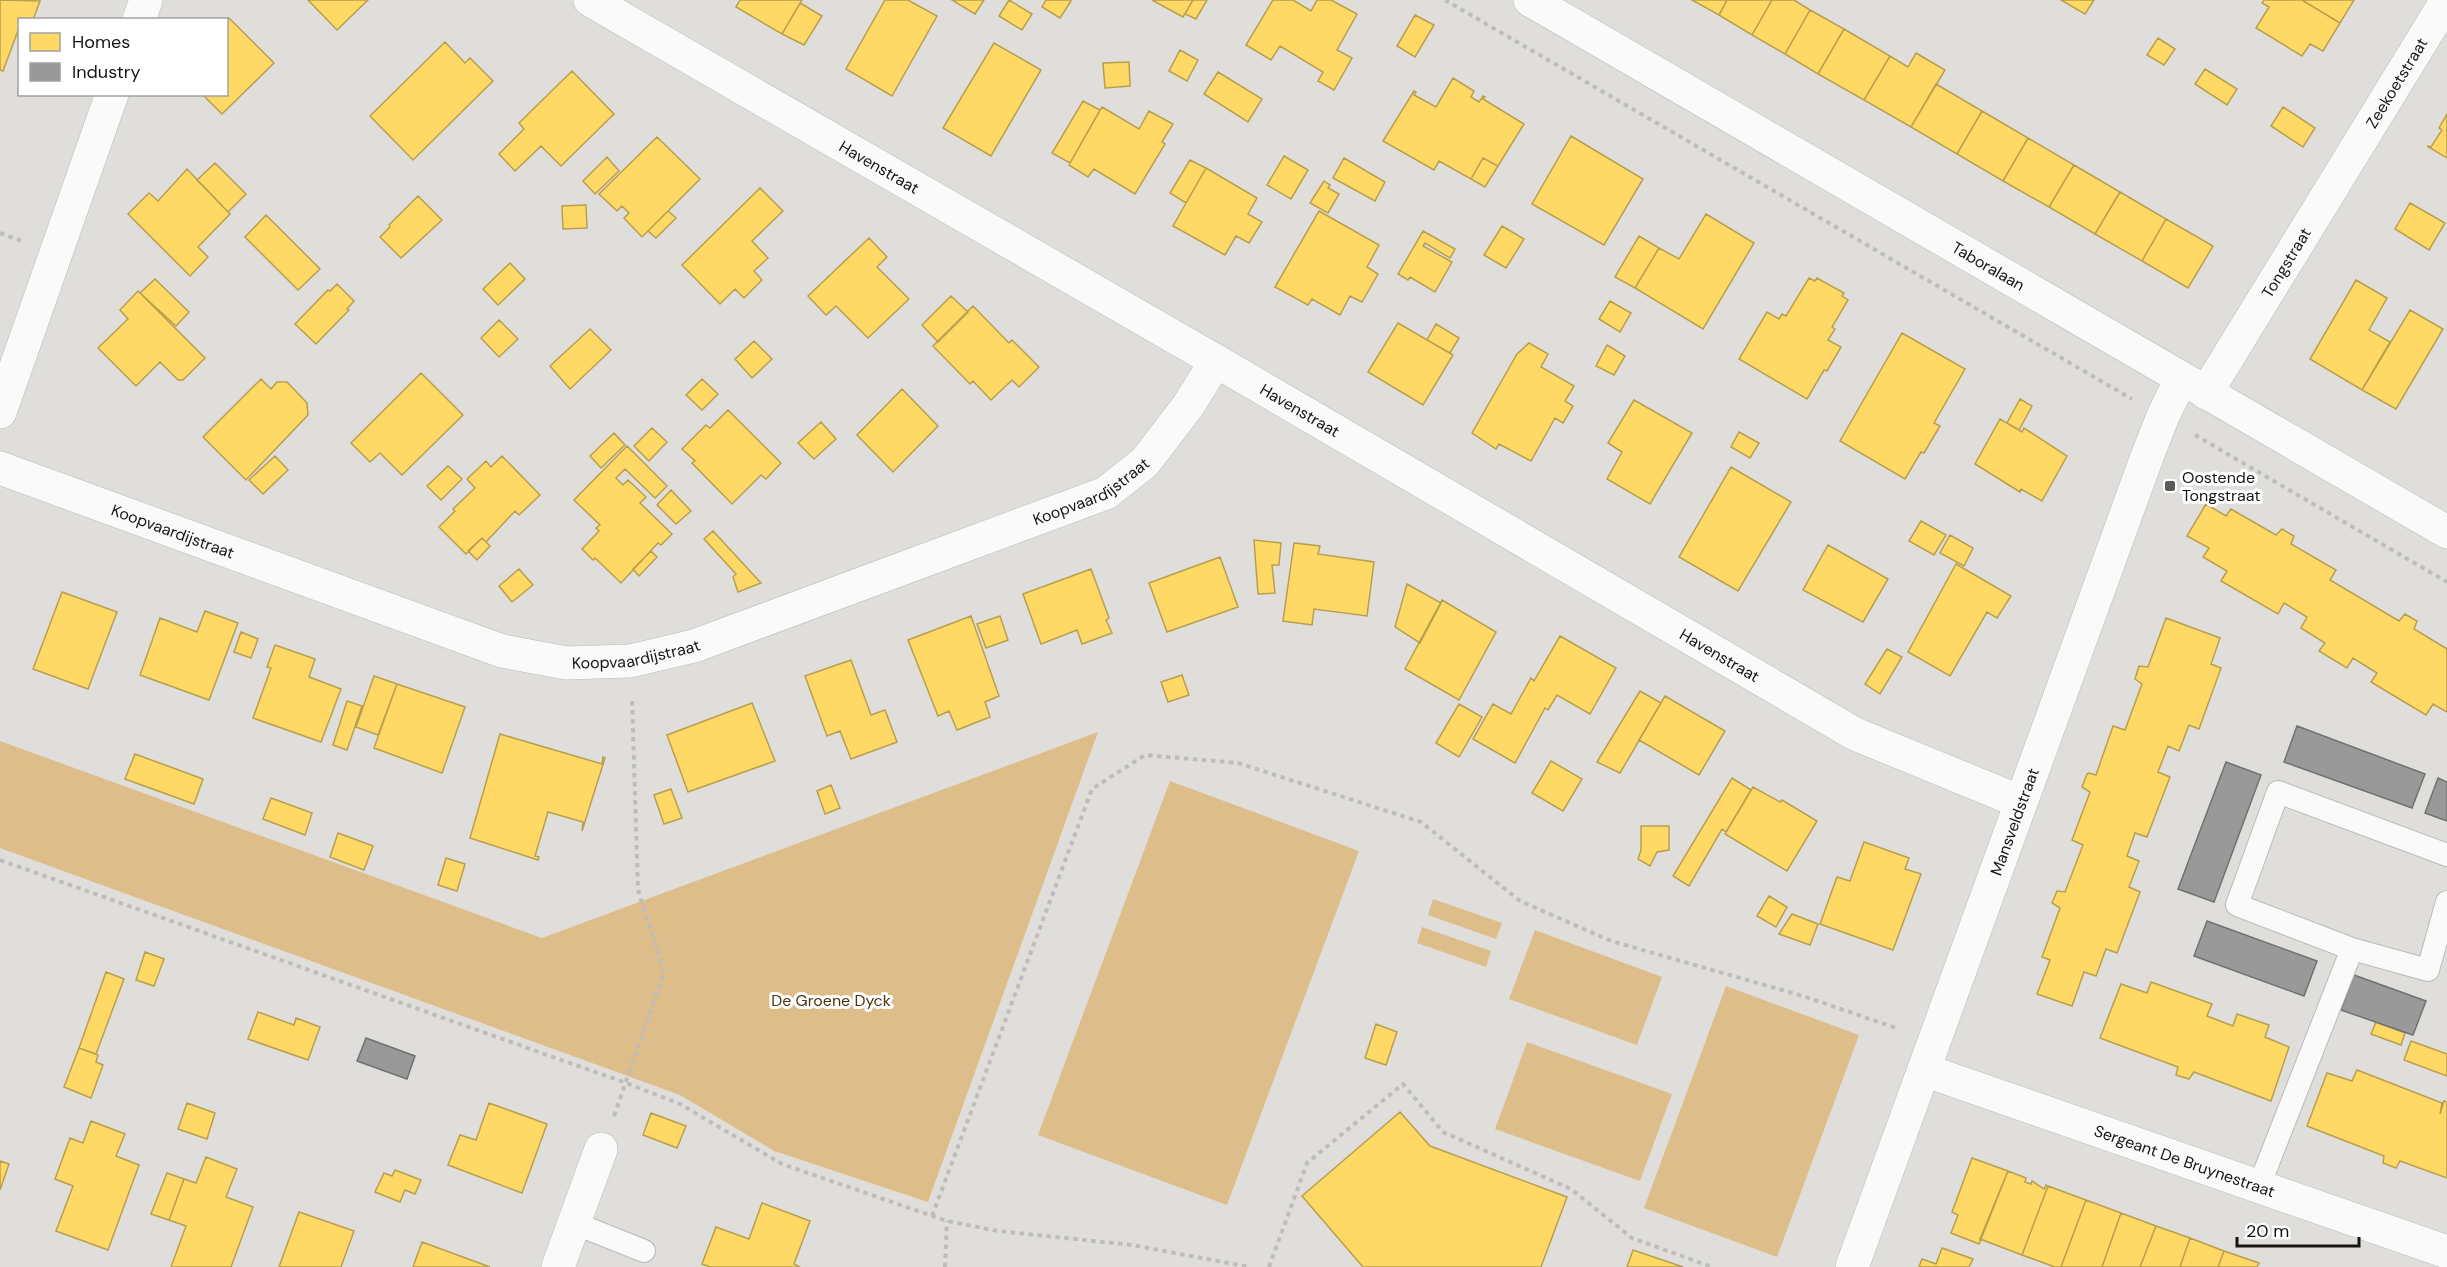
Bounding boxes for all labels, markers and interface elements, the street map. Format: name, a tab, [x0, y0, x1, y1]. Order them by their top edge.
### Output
legend	[18, 18, 228, 96]
text: Homes	[72, 30, 130, 54]
street label: Zeekoetstraat	[2361, 34, 2432, 132]
text: Industry	[72, 60, 141, 84]
street label: Havenstraat	[835, 136, 923, 199]
street label: Tongstraat	[2257, 224, 2316, 302]
street label: Taboralaan	[1948, 237, 2028, 296]
street label: Havenstraat	[1256, 379, 1344, 442]
street label: Koopvaardijstraat	[1030, 453, 1154, 530]
place label: Oostende Tongstraat	[2182, 467, 2260, 506]
marker: Oostende Tongstraat	[2163, 479, 2177, 493]
street label: Koopvaardijstraat	[108, 499, 237, 564]
street label: Havenstraat	[1676, 624, 1763, 687]
street label: Koopvaardijstraat	[571, 635, 703, 674]
street label: Mansveldstraat	[1985, 765, 2044, 879]
park label: De Groene Dyck	[771, 990, 891, 1011]
street label: Sergeant De Bruynestraat	[2091, 1120, 2278, 1202]
scale bar	[2237, 1210, 2358, 1248]
text: 20 m	[2246, 1219, 2289, 1243]

